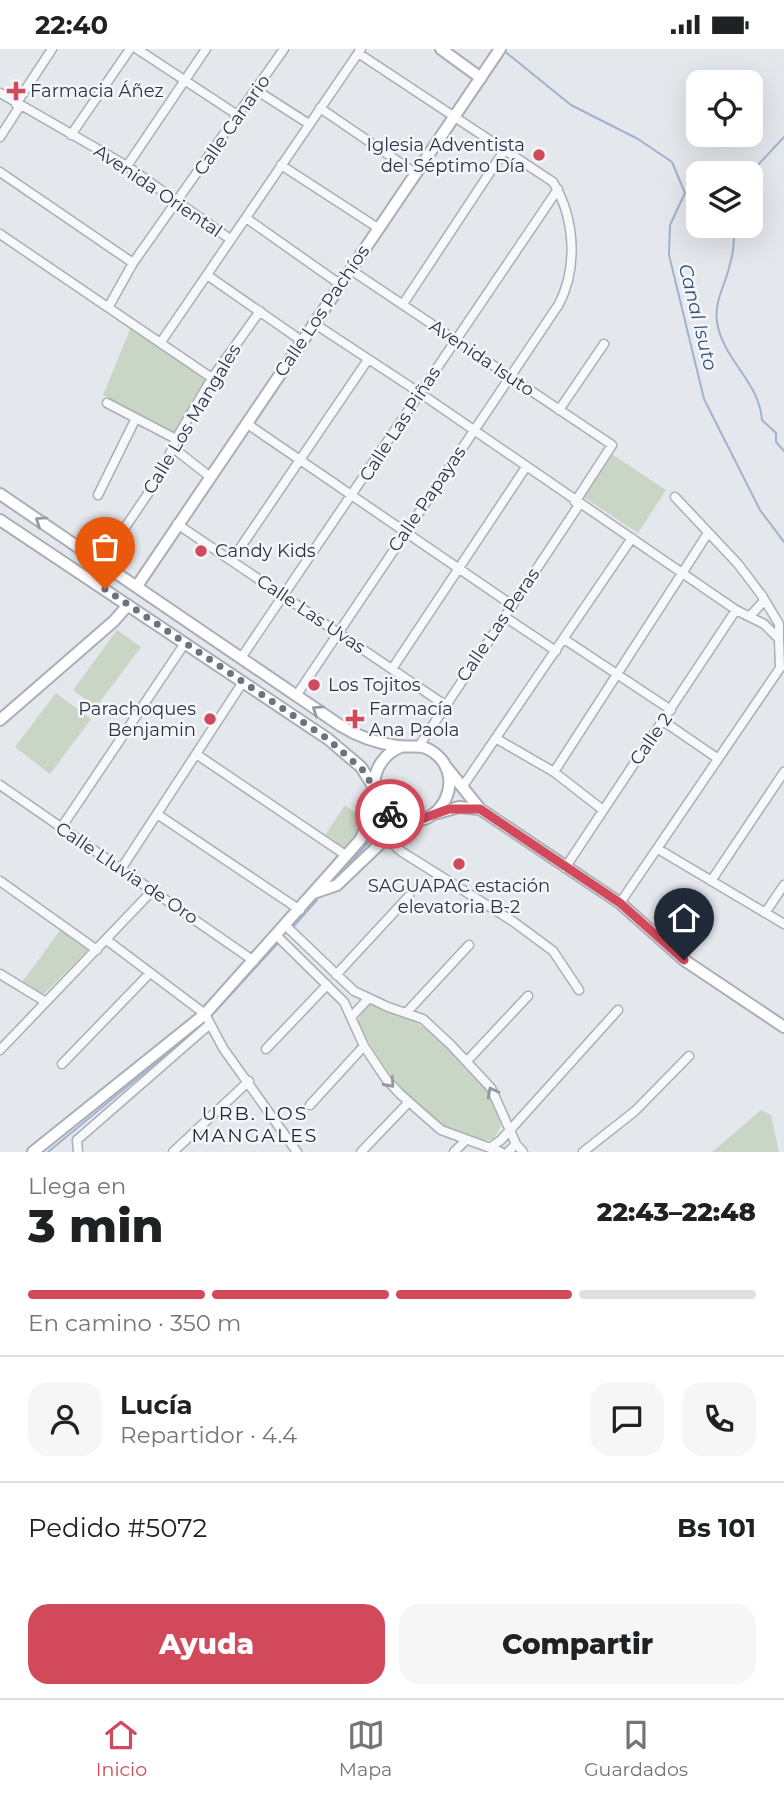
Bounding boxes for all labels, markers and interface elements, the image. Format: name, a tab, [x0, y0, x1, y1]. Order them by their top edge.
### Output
text: 22:40	[35, 9, 108, 41]
street label: Calle Canario	[189, 70, 275, 180]
map controls	[686, 70, 763, 238]
button: locate	[686, 70, 763, 147]
place label: Farmacia Áñez	[30, 80, 164, 102]
marker: Farmacia Áñez	[8, 83, 24, 99]
place label: Iglesia Adventista del Séptimo Día	[367, 134, 525, 177]
street label: Avenida Oriental	[90, 140, 226, 242]
marker: Iglesia Adventista del Séptimo Día	[531, 147, 547, 163]
button: layers	[686, 161, 763, 238]
street label: Calle Los Pachíos	[270, 241, 374, 381]
water label: Canal Isuto	[674, 261, 722, 373]
street label: Avenida Isuto	[425, 315, 539, 401]
street label: Calle Los Mangales	[138, 340, 246, 498]
street label: Calle Las Piñas	[355, 362, 445, 486]
street label: Calle Papayas	[383, 442, 471, 556]
one-way arrow	[35, 517, 48, 529]
pin	[75, 517, 135, 589]
icon: bag	[86, 528, 124, 566]
place label: Candy Kids	[215, 540, 316, 562]
marker: Candy Kids	[193, 543, 209, 559]
street label: Calle Las Peras	[452, 564, 544, 686]
street label: Calle Las Uvas	[252, 570, 370, 659]
place label: Los Tojitos	[328, 674, 421, 696]
marker: Los Tojitos	[306, 677, 322, 693]
place label: Parachoques Benjamin	[78, 698, 196, 741]
place label: Farmacía Ana Paola	[369, 698, 459, 741]
one-way arrow	[312, 706, 325, 718]
street label: Calle 2	[625, 709, 677, 769]
marker: Parachoques Benjamin	[202, 711, 218, 727]
marker: Farmacía Ana Paola	[347, 711, 363, 727]
courier	[355, 779, 425, 849]
icon: bike	[371, 795, 409, 833]
street label: Calle Lluvia de Oro	[52, 817, 202, 929]
marker: SAGUAPAC estación elevatoria B-2	[451, 856, 467, 872]
place label: SAGUAPAC estación elevatoria B-2	[368, 875, 550, 918]
pin	[654, 888, 714, 960]
icon: home	[665, 899, 703, 937]
one-way arrow	[382, 1075, 394, 1088]
one-way arrow	[486, 1087, 500, 1099]
district label: URB. LOS MANGALES	[191, 1102, 319, 1147]
text: Llega en	[28, 1172, 126, 1200]
text: 22:43–22:48	[597, 1196, 756, 1228]
text: 3 min	[28, 1197, 164, 1254]
text: En camino · 350 m	[28, 1309, 241, 1337]
button: person	[28, 1382, 102, 1456]
button: chat	[590, 1382, 664, 1456]
button: phone	[682, 1382, 756, 1456]
text: Lucía	[120, 1389, 193, 1421]
text: Repartidor · 4.4	[120, 1421, 297, 1449]
text: Pedido #5072	[28, 1512, 207, 1544]
text: Bs 101	[677, 1512, 756, 1544]
button: Ayuda	[28, 1604, 385, 1684]
button: Compartir	[399, 1604, 756, 1684]
tab: Inicio	[96, 1716, 147, 1781]
tab: Mapa	[339, 1716, 392, 1781]
tab: Guardados	[584, 1716, 688, 1781]

